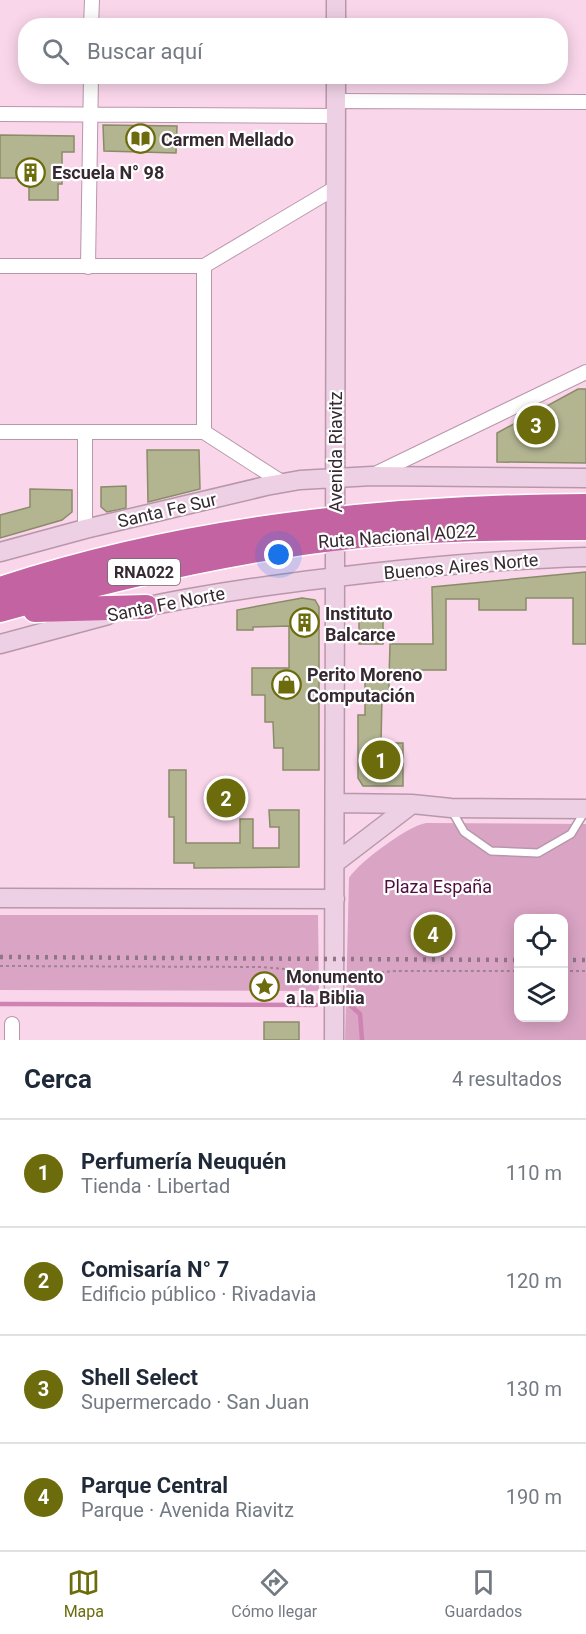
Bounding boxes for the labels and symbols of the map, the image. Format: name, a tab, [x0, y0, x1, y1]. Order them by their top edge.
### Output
library icon: Carmen Mellado	[124, 123, 156, 155]
place label: Carmen Mellado	[161, 129, 294, 150]
building icon: Escuela N° 98	[15, 156, 47, 188]
place label: Escuela N° 98	[52, 162, 164, 183]
street label: Avenida Riavitz	[325, 391, 346, 513]
pin: 3	[516, 402, 556, 448]
street label: Santa Fe Sur	[115, 488, 219, 532]
street label: Ruta Nacional A022	[317, 520, 477, 552]
your location	[264, 540, 293, 569]
street label: Buenos Aires Norte	[383, 549, 539, 583]
road number: RNA022	[108, 559, 180, 585]
street label: Santa Fe Norte	[105, 582, 227, 626]
place label: Instituto Balcarce	[325, 603, 396, 645]
building icon: Instituto Balcarce	[288, 607, 320, 639]
place label: Perito Moreno Computación	[307, 664, 422, 706]
shop icon: Perito Moreno Computación	[270, 668, 302, 700]
pin: 1	[362, 738, 400, 783]
pin: 2	[206, 776, 246, 820]
park label: Plaza España	[384, 876, 492, 897]
pin: 4	[414, 912, 452, 956]
place label: Monumento a la Biblia	[286, 966, 384, 1008]
place icon: Monumento a la Biblia	[249, 970, 281, 1002]

